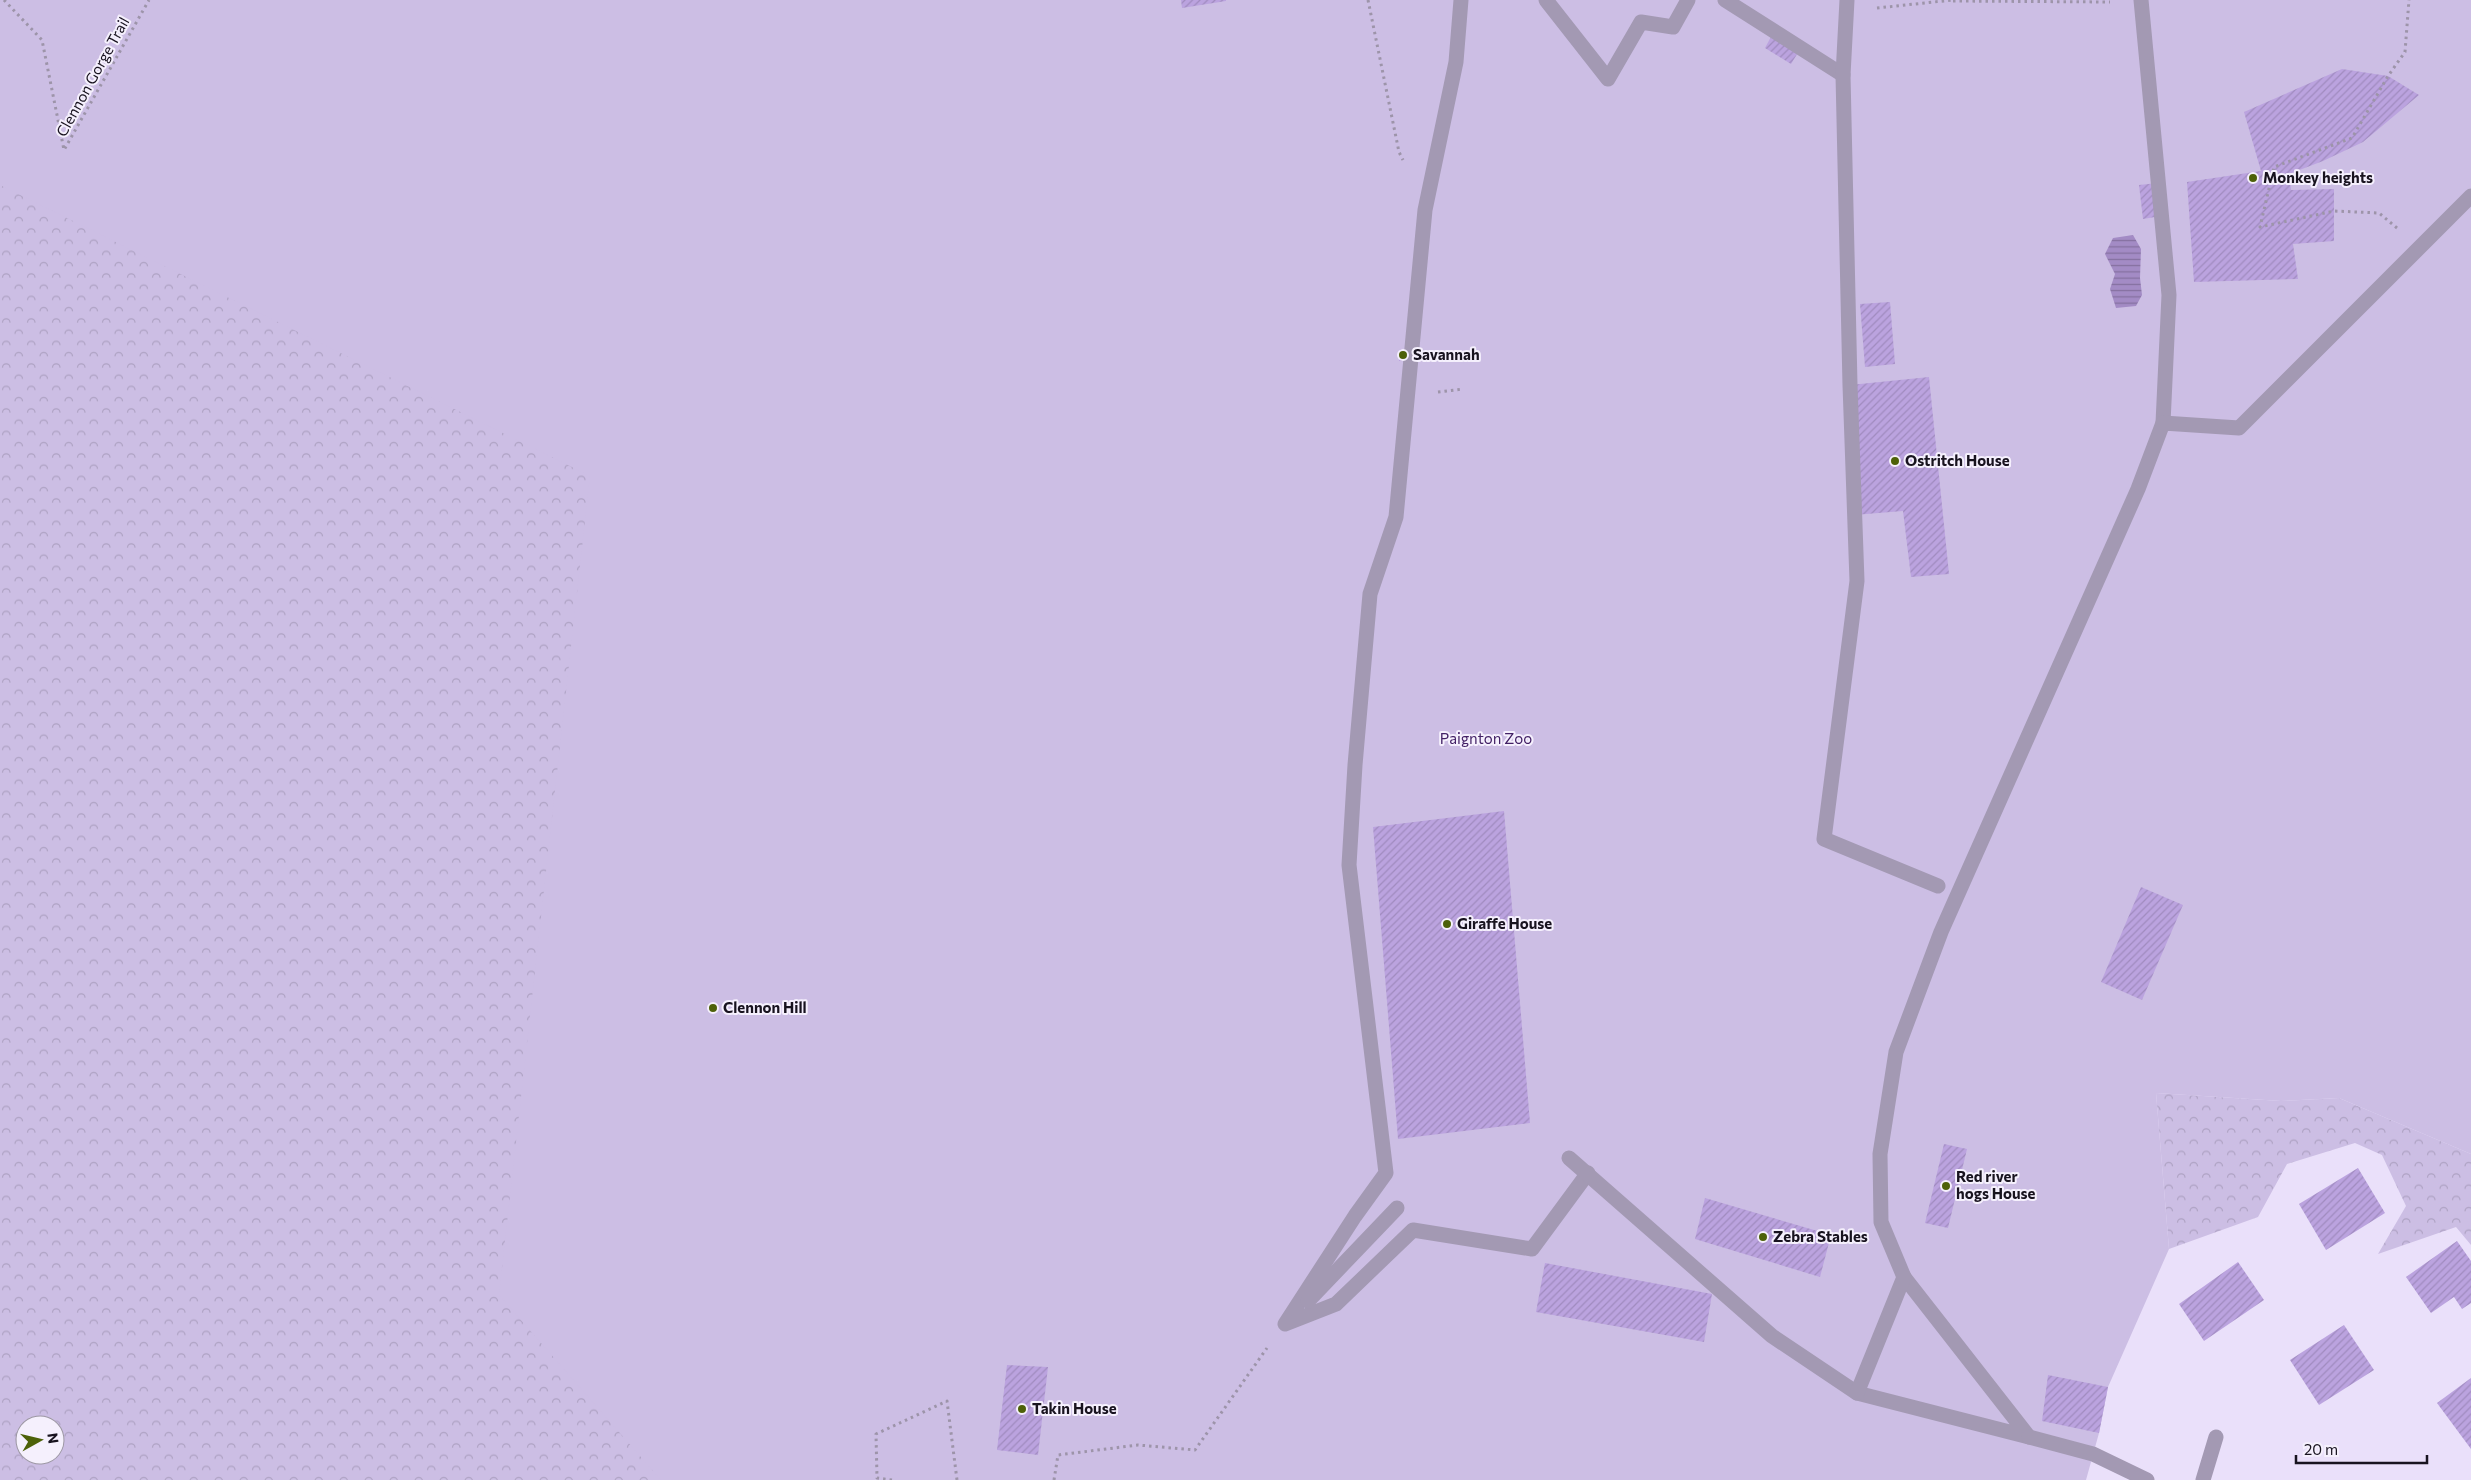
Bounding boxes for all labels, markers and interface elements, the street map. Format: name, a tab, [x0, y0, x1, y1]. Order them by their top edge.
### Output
street label: Clennon Gorge Trail	[52, 14, 132, 139]
place label: Monkey heights	[2263, 168, 2373, 186]
marker: Monkey heights	[2247, 172, 2259, 184]
place label: Savannah	[1413, 345, 1480, 363]
marker: Savannah	[1397, 349, 1409, 361]
place label: Ostritch House	[1905, 451, 2010, 469]
marker: Ostritch House	[1889, 455, 1901, 467]
park label: Paignton Zoo	[1440, 729, 1532, 747]
place label: Giraffe House	[1457, 914, 1552, 932]
marker: Giraffe House	[1441, 918, 1453, 930]
place label: Clennon Hill	[723, 998, 807, 1016]
marker: Clennon Hill	[707, 1002, 719, 1014]
place label: Red river hogs House	[1956, 1167, 2035, 1202]
marker: Red river hogs House	[1940, 1180, 1952, 1192]
place label: Zebra Stables	[1773, 1227, 1868, 1245]
marker: Zebra Stables	[1757, 1231, 1769, 1243]
place label: Takin House	[1032, 1399, 1117, 1417]
marker: Takin House	[1016, 1403, 1028, 1415]
north arrow	[15, 1415, 65, 1465]
text: N	[44, 1432, 63, 1445]
scale bar	[2296, 1432, 2427, 1464]
text: 20 m	[2304, 1440, 2338, 1458]

